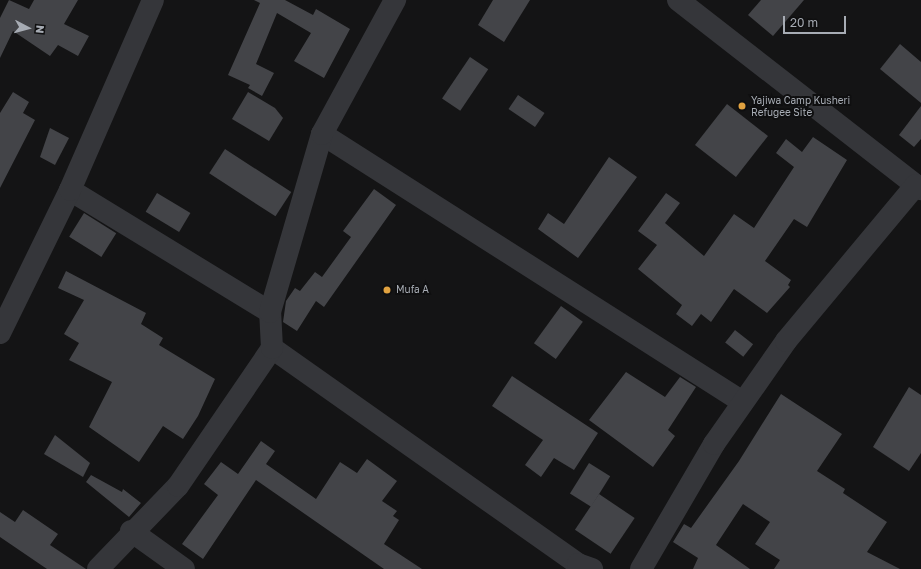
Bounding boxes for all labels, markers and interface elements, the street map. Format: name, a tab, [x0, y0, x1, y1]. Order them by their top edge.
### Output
north arrow	[8, 8, 48, 48]
scale bar	[785, 8, 848, 34]
text: 20 m	[790, 15, 818, 30]
text: N	[34, 24, 47, 34]
place label: Yajiwa Camp Kusheri Refugee Site	[751, 94, 850, 118]
marker: Yajiwa Camp Kusheri Refugee Site	[736, 100, 748, 112]
marker: Mufa A	[381, 284, 393, 296]
place label: Mufa A	[396, 284, 429, 296]

